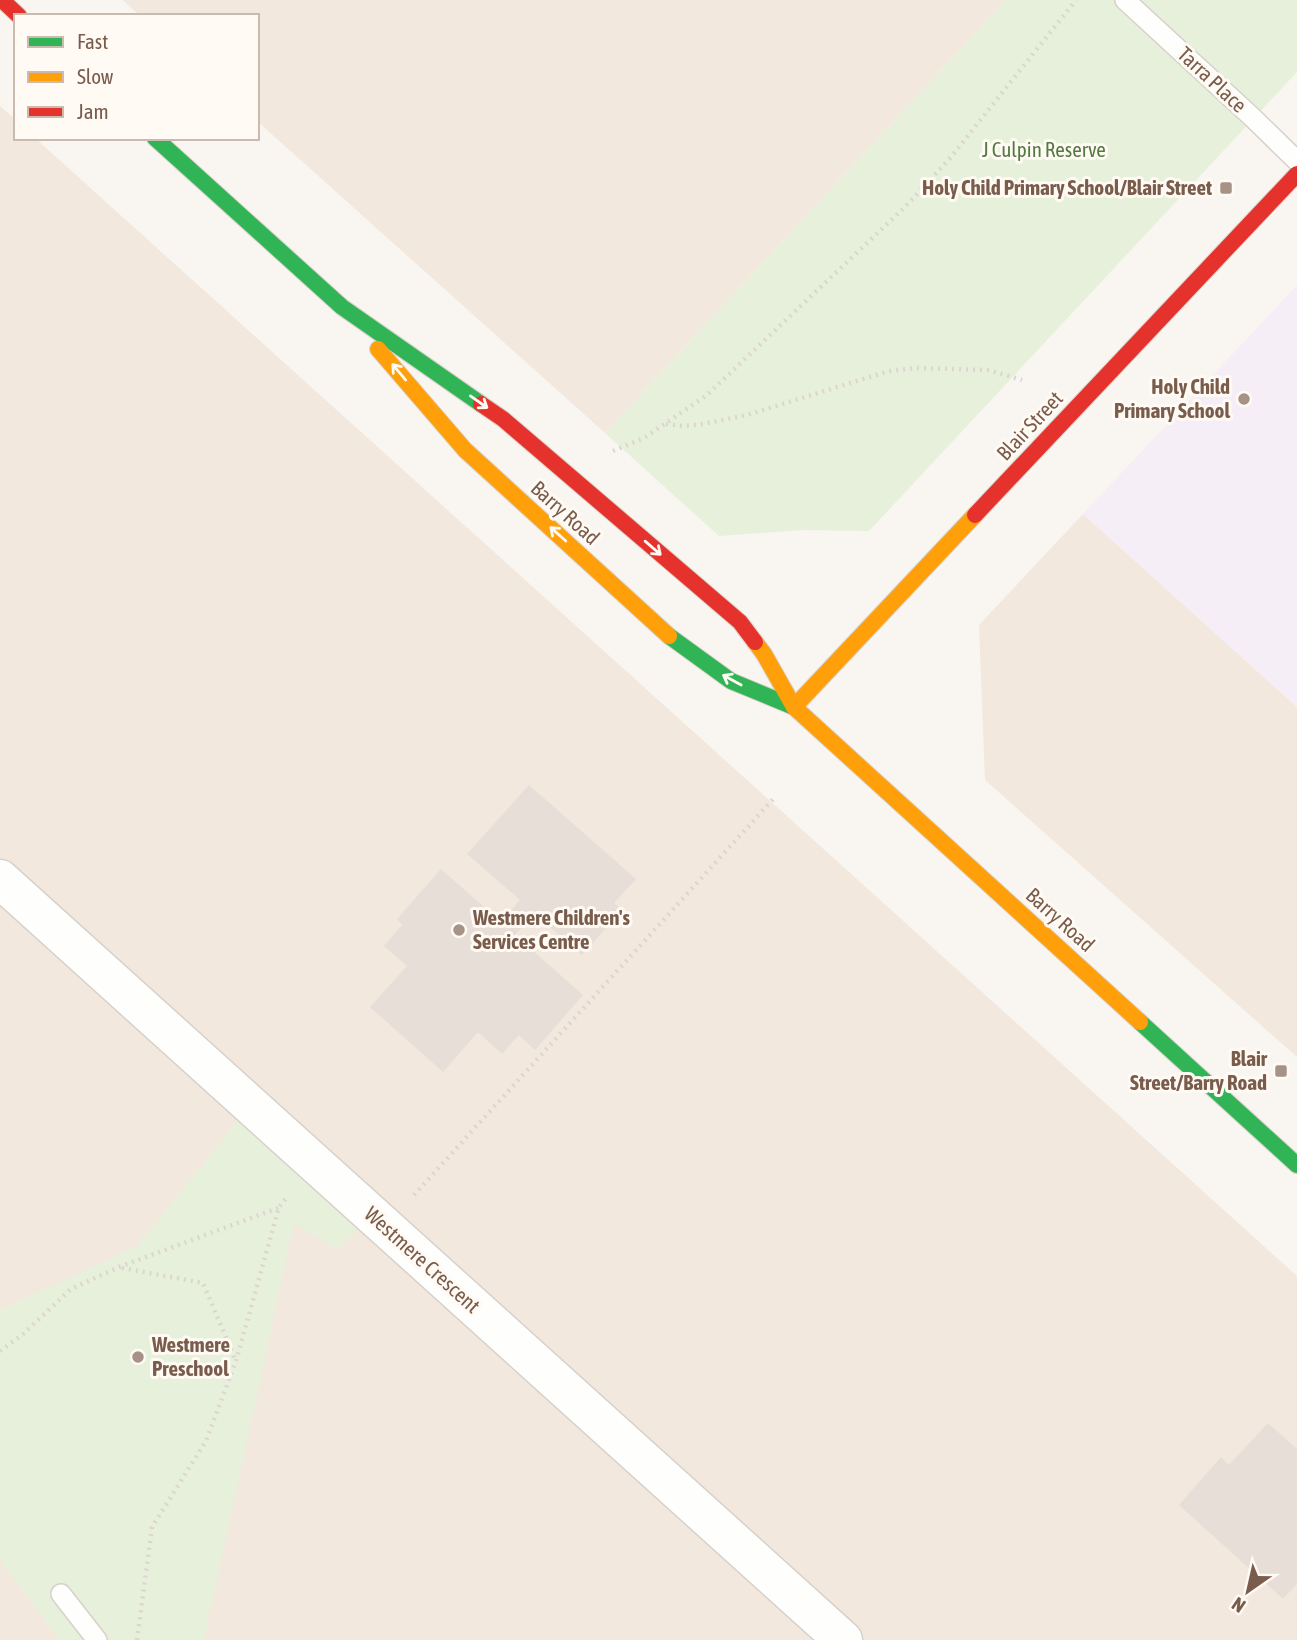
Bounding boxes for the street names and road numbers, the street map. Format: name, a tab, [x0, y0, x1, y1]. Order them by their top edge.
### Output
street label: Tarra Place	[1173, 41, 1252, 117]
street label: Blair Street	[991, 386, 1067, 465]
street label: Barry Road	[527, 475, 605, 549]
street label: Barry Road	[1022, 882, 1100, 956]
street label: Westmere Crescent	[360, 1201, 485, 1317]

